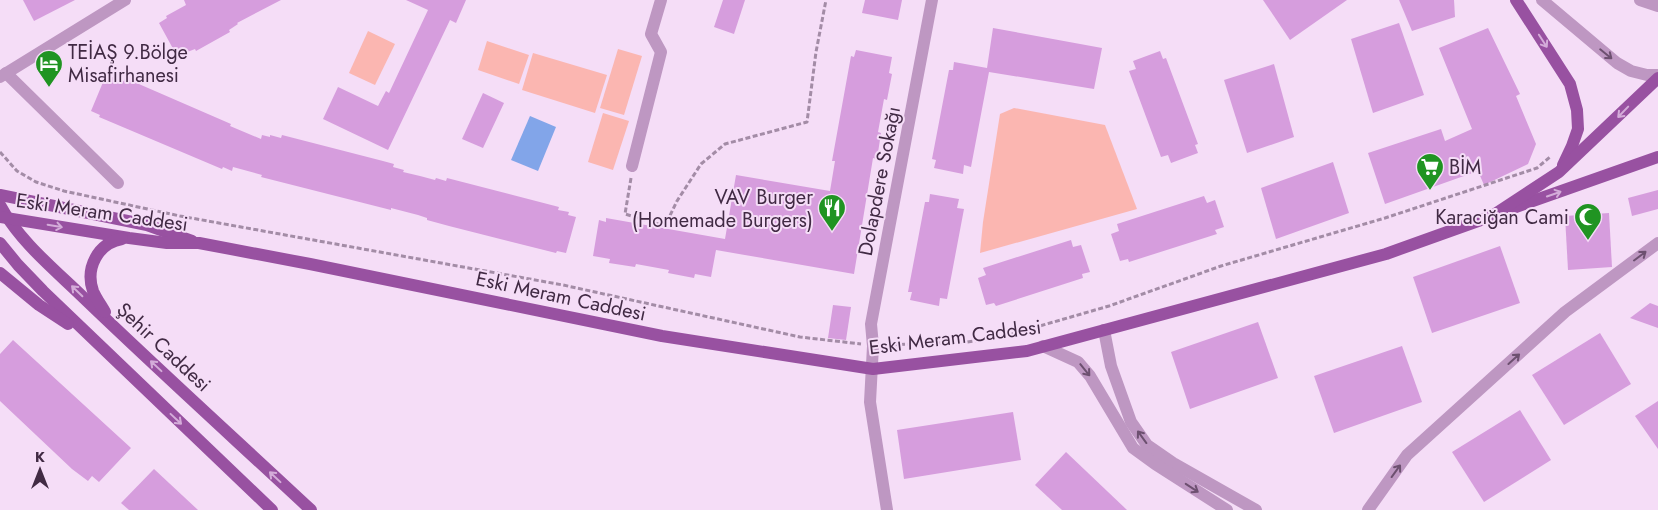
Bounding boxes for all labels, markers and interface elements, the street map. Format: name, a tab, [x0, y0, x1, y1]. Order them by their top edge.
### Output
one-way arrow	[1537, 34, 1548, 48]
place label: TEİAŞ 9.Bölge Misafirhanesi	[68, 38, 188, 90]
one-way arrow	[1599, 48, 1612, 59]
hotel icon: TEİAŞ 9.Bölge Misafirhanesi	[34, 49, 64, 88]
street label: Dolapdere Sokağı	[851, 104, 908, 258]
one-way arrow	[1617, 105, 1629, 118]
supermarket icon: BİM	[1415, 152, 1445, 191]
place label: BİM	[1449, 153, 1481, 182]
place label: VAV Burger (Homemade Burgers)	[632, 183, 813, 235]
street label: Eski Meram Caddesi	[14, 186, 190, 239]
one-way arrow	[1546, 188, 1562, 198]
restaurant icon: VAV Burger (Homemade Burgers)	[817, 193, 847, 232]
mosque icon: Karaciğan Cami	[1573, 202, 1603, 241]
place label: Karaciğan Cami	[1435, 203, 1569, 232]
one-way arrow	[46, 222, 62, 232]
one-way arrow	[1633, 251, 1647, 261]
street label: Eski Meram Caddesi	[473, 264, 649, 329]
one-way arrow	[71, 285, 84, 297]
street label: Şehir Caddesi	[110, 296, 217, 399]
street label: Eski Meram Caddesi	[867, 313, 1043, 362]
one-way arrow	[1507, 353, 1520, 364]
one-way arrow	[150, 360, 163, 372]
one-way arrow	[1079, 363, 1090, 376]
one-way arrow	[169, 413, 182, 425]
one-way arrow	[1137, 430, 1147, 444]
north arrow	[15, 445, 65, 495]
text: K	[35, 447, 45, 467]
one-way arrow	[1391, 464, 1402, 478]
one-way arrow	[269, 471, 282, 483]
one-way arrow	[1184, 483, 1198, 493]

